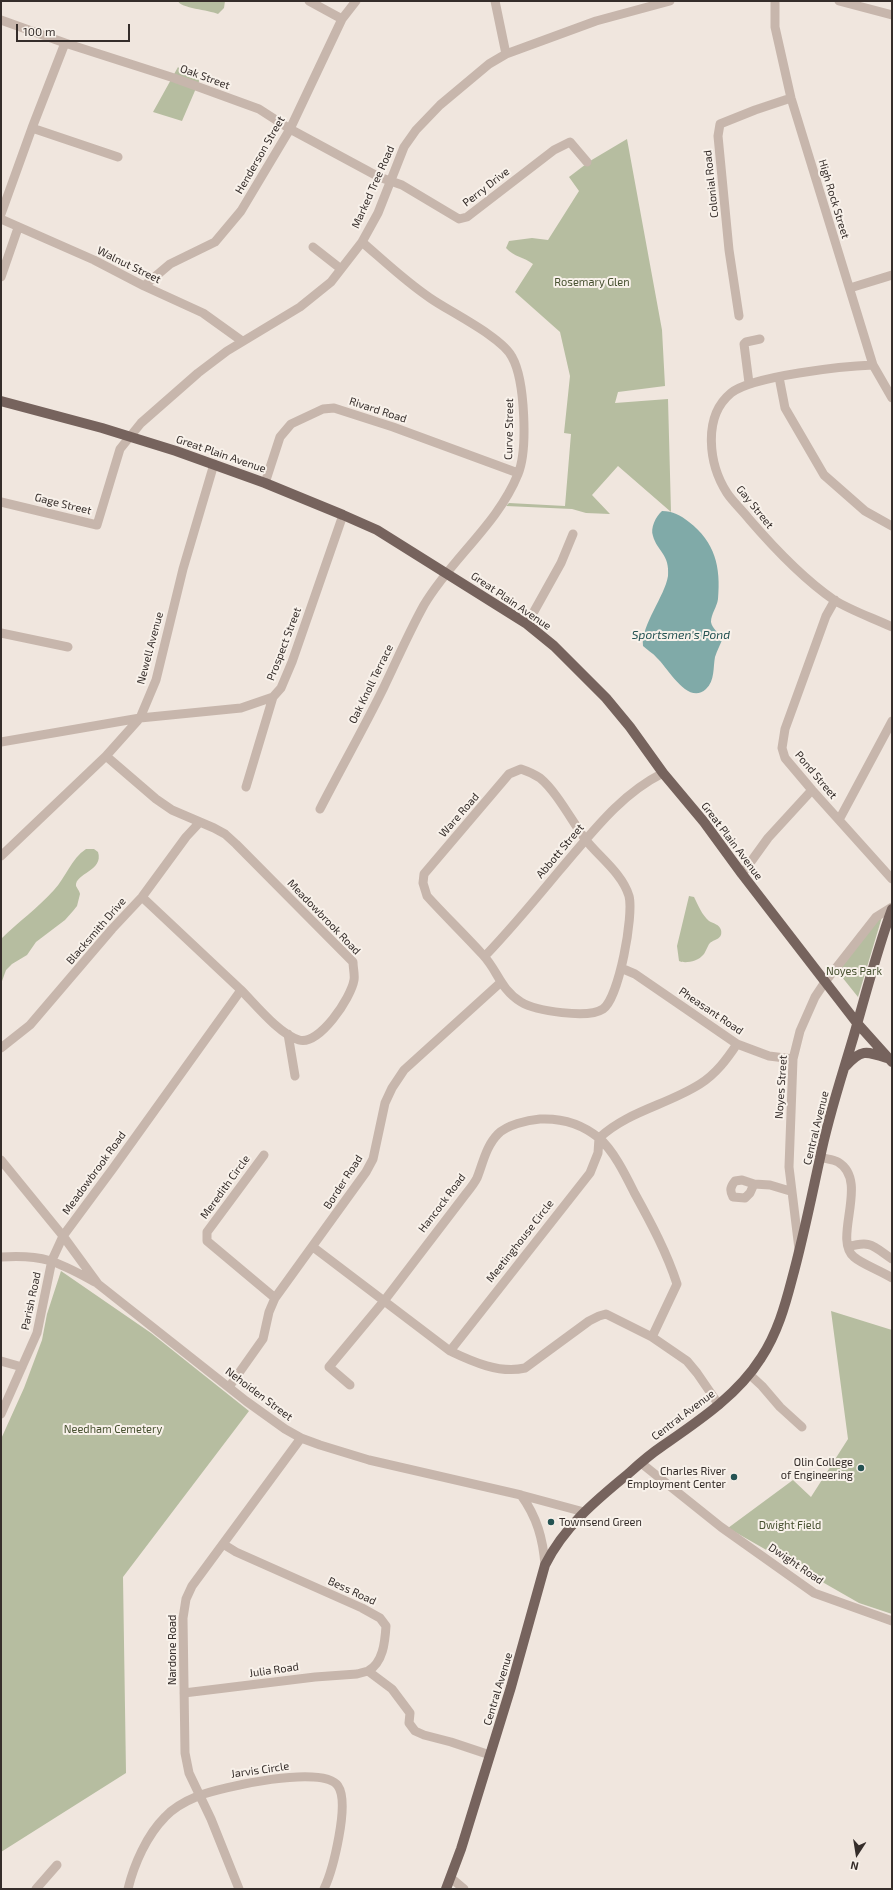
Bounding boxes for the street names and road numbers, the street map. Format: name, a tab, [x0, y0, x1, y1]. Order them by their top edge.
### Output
street label: Oak Street	[178, 62, 232, 92]
street label: Henderson Street	[232, 114, 288, 196]
street label: Marked Tree Road	[349, 143, 397, 231]
street label: Colonial Road	[701, 149, 721, 219]
street label: High Rock Street	[816, 158, 852, 240]
street label: Perry Drive	[460, 165, 512, 209]
street label: Walnut Street	[95, 244, 163, 286]
street label: Rivard Road	[348, 394, 408, 426]
street label: Curve Street	[502, 398, 516, 460]
street label: Great Plain Avenue	[174, 432, 268, 476]
street label: Gay Street	[734, 483, 776, 531]
street label: Gage Street	[33, 491, 93, 517]
street label: Great Plain Avenue	[468, 569, 554, 633]
street label: Prospect Street	[264, 605, 304, 683]
street label: Newell Avenue	[134, 610, 166, 686]
street label: Oak Knoll Terrace	[346, 642, 396, 726]
street label: Pond Street	[792, 748, 840, 802]
street label: Ware Road	[436, 790, 482, 840]
street label: Great Plain Avenue	[698, 799, 766, 883]
street label: Abbott Street	[533, 821, 587, 881]
street label: Meadowbrook Road	[285, 877, 363, 957]
street label: Blacksmith Drive	[63, 895, 129, 967]
street label: Pheasant Road	[676, 985, 746, 1037]
street label: Noyes Street	[772, 1055, 790, 1119]
street label: Central Avenue	[800, 1090, 832, 1166]
street label: Meadowbrook Road	[59, 1129, 129, 1217]
street label: Meredith Circle	[197, 1153, 253, 1221]
street label: Border Road	[321, 1153, 365, 1211]
street label: Hancock Road	[416, 1171, 468, 1235]
street label: Meetinghouse Circle	[484, 1197, 556, 1285]
street label: Parish Road	[18, 1271, 44, 1331]
street label: Nehoiden Street	[223, 1364, 295, 1424]
street label: Central Avenue	[649, 1387, 717, 1443]
street label: Dwight Road	[766, 1541, 826, 1587]
street label: Bess Road	[326, 1574, 378, 1608]
street label: Nardone Road	[165, 1615, 179, 1685]
street label: Central Avenue	[481, 1651, 515, 1727]
street label: Julia Road	[248, 1660, 300, 1680]
street label: Jarvis Circle	[230, 1759, 290, 1781]

